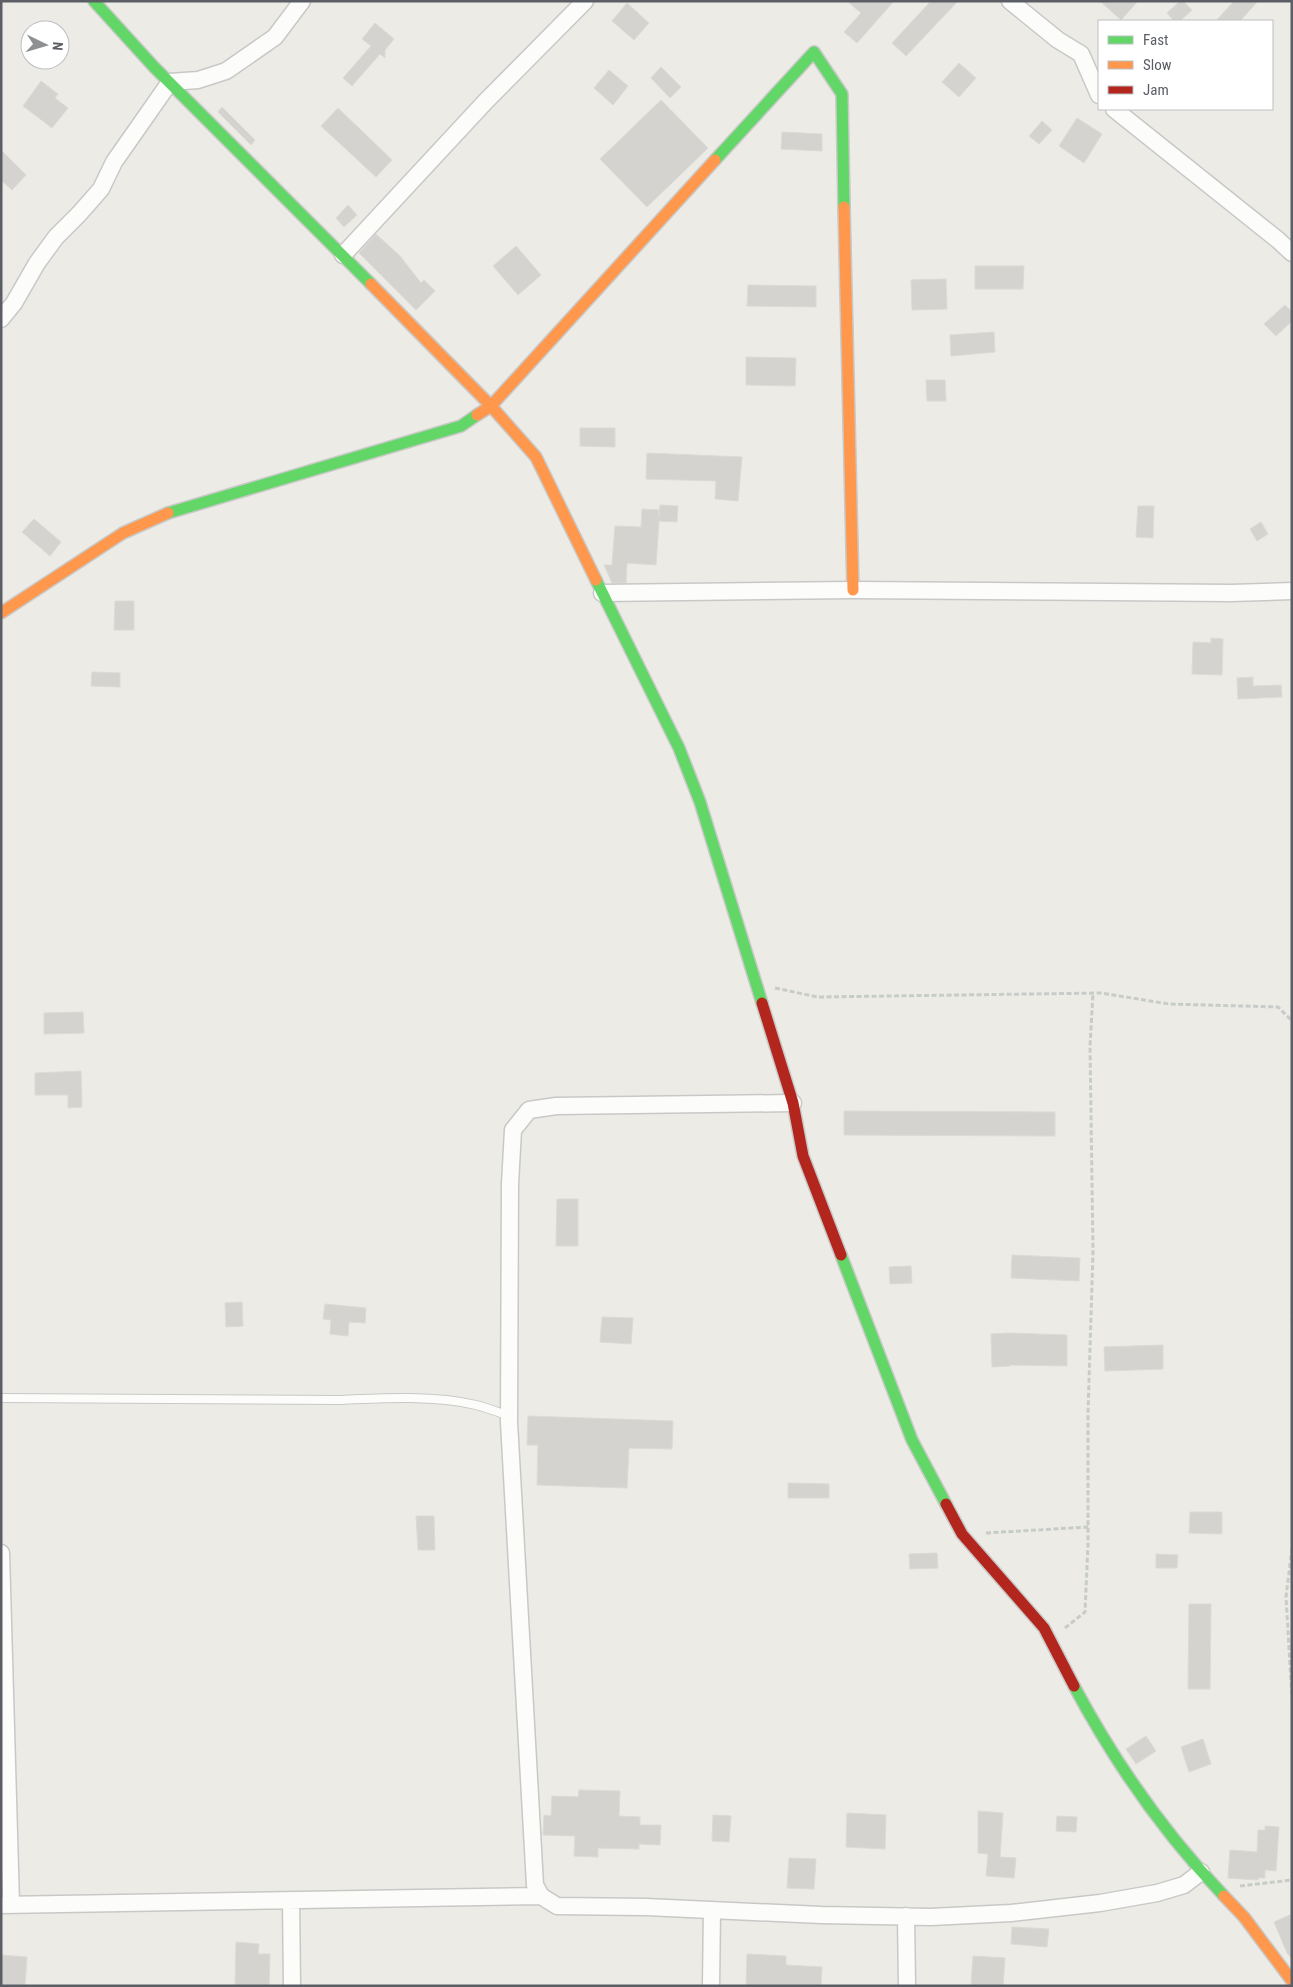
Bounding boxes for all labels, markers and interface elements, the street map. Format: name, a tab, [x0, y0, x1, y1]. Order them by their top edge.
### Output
north arrow	[20, 20, 70, 70]
legend	[1098, 20, 1273, 110]
text: Fast	[1143, 31, 1168, 49]
text: N	[50, 41, 66, 51]
text: Slow	[1143, 56, 1172, 74]
text: Jam	[1143, 81, 1169, 99]

